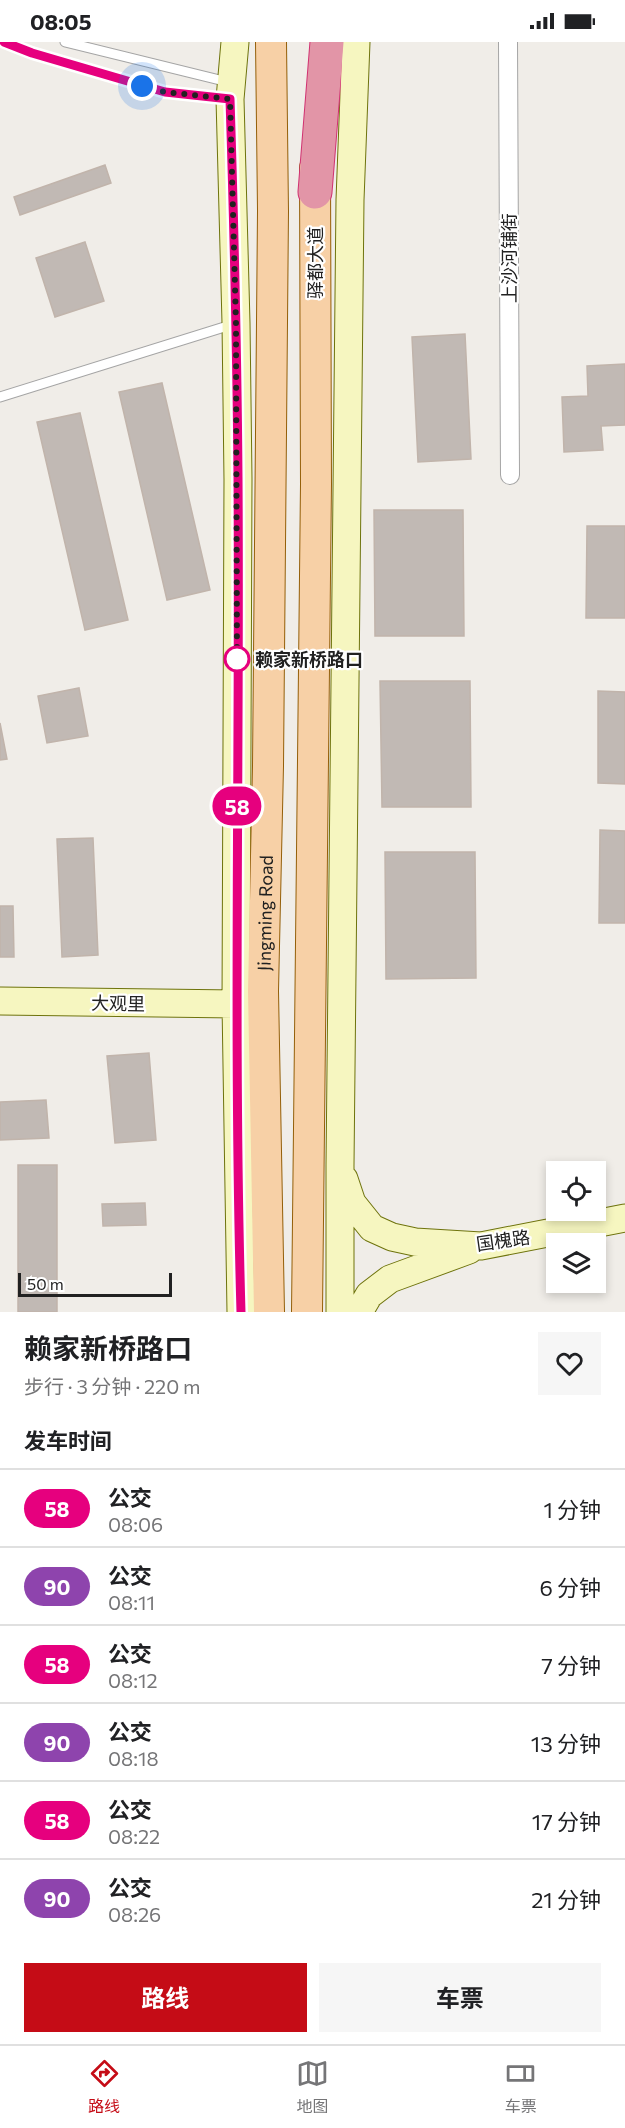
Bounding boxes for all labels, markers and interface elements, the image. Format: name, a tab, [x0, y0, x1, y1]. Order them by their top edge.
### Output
text: 08:05	[30, 8, 92, 35]
your location	[127, 71, 157, 101]
street label: 上沙河铺街	[498, 213, 520, 303]
street label: 驿都大道	[304, 227, 326, 299]
marker: 赖家新桥路口	[224, 646, 250, 672]
place label: 赖家新桥路口	[255, 648, 363, 670]
line badge: 58	[210, 786, 264, 825]
text: 58	[224, 794, 250, 819]
street label: Jingming Road	[252, 855, 277, 971]
street label: 大观里	[91, 992, 145, 1014]
map controls	[546, 1161, 606, 1293]
button: locate	[546, 1161, 606, 1221]
street label: 国槐路	[475, 1225, 531, 1255]
button: layers	[546, 1233, 606, 1293]
scale bar	[18, 1270, 172, 1298]
text: 50 m	[27, 1274, 64, 1293]
text: 赖家新桥路口	[24, 1331, 192, 1365]
button: heart	[538, 1332, 601, 1395]
text: 步行 · 3 分钟 · 220 m	[24, 1374, 200, 1398]
text: 发车时间	[24, 1427, 112, 1454]
text: 公交	[108, 1484, 152, 1511]
text: 58	[44, 1496, 70, 1521]
text: 1 分钟	[543, 1496, 601, 1523]
text: 08:06	[108, 1512, 163, 1536]
text: 公交	[108, 1562, 152, 1589]
text: 90	[44, 1574, 70, 1599]
text: 6 分钟	[539, 1574, 601, 1601]
text: 08:11	[108, 1590, 155, 1614]
text: 公交	[108, 1640, 152, 1667]
text: 58	[44, 1652, 70, 1677]
text: 7 分钟	[541, 1652, 601, 1679]
text: 08:12	[108, 1668, 158, 1692]
text: 公交	[108, 1718, 152, 1745]
text: 90	[44, 1730, 70, 1755]
text: 13 分钟	[531, 1730, 601, 1757]
text: 08:18	[108, 1746, 159, 1770]
text: 公交	[108, 1796, 152, 1823]
text: 58	[44, 1808, 70, 1833]
text: 17 分钟	[532, 1808, 601, 1835]
text: 08:22	[108, 1824, 160, 1848]
text: 公交	[108, 1874, 152, 1901]
text: 90	[44, 1886, 70, 1911]
text: 21 分钟	[531, 1886, 601, 1913]
text: 08:26	[108, 1902, 161, 1926]
button: 路线	[24, 1963, 307, 2032]
button: 车票	[319, 1963, 601, 2032]
tab: 路线	[88, 2057, 121, 2117]
tab: 地图	[296, 2057, 329, 2117]
tab: 车票	[504, 2057, 537, 2117]

